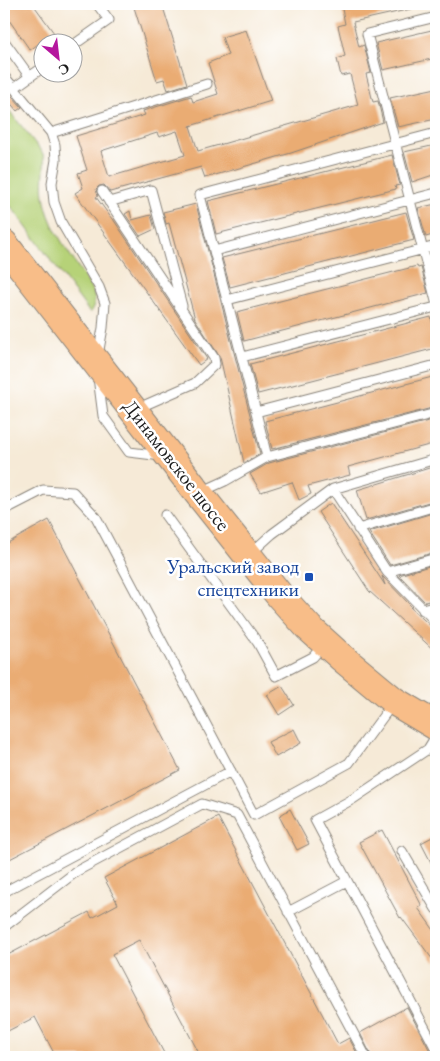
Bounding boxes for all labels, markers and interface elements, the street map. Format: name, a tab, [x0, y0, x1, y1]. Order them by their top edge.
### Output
north arrow	[32, 32, 82, 82]
text: С	[55, 59, 73, 80]
street label: Динамовское шоссе	[118, 394, 237, 536]
place label: Уральский завод спецтехники	[166, 553, 299, 602]
marker: Уральский завод спецтехники	[303, 571, 315, 583]

